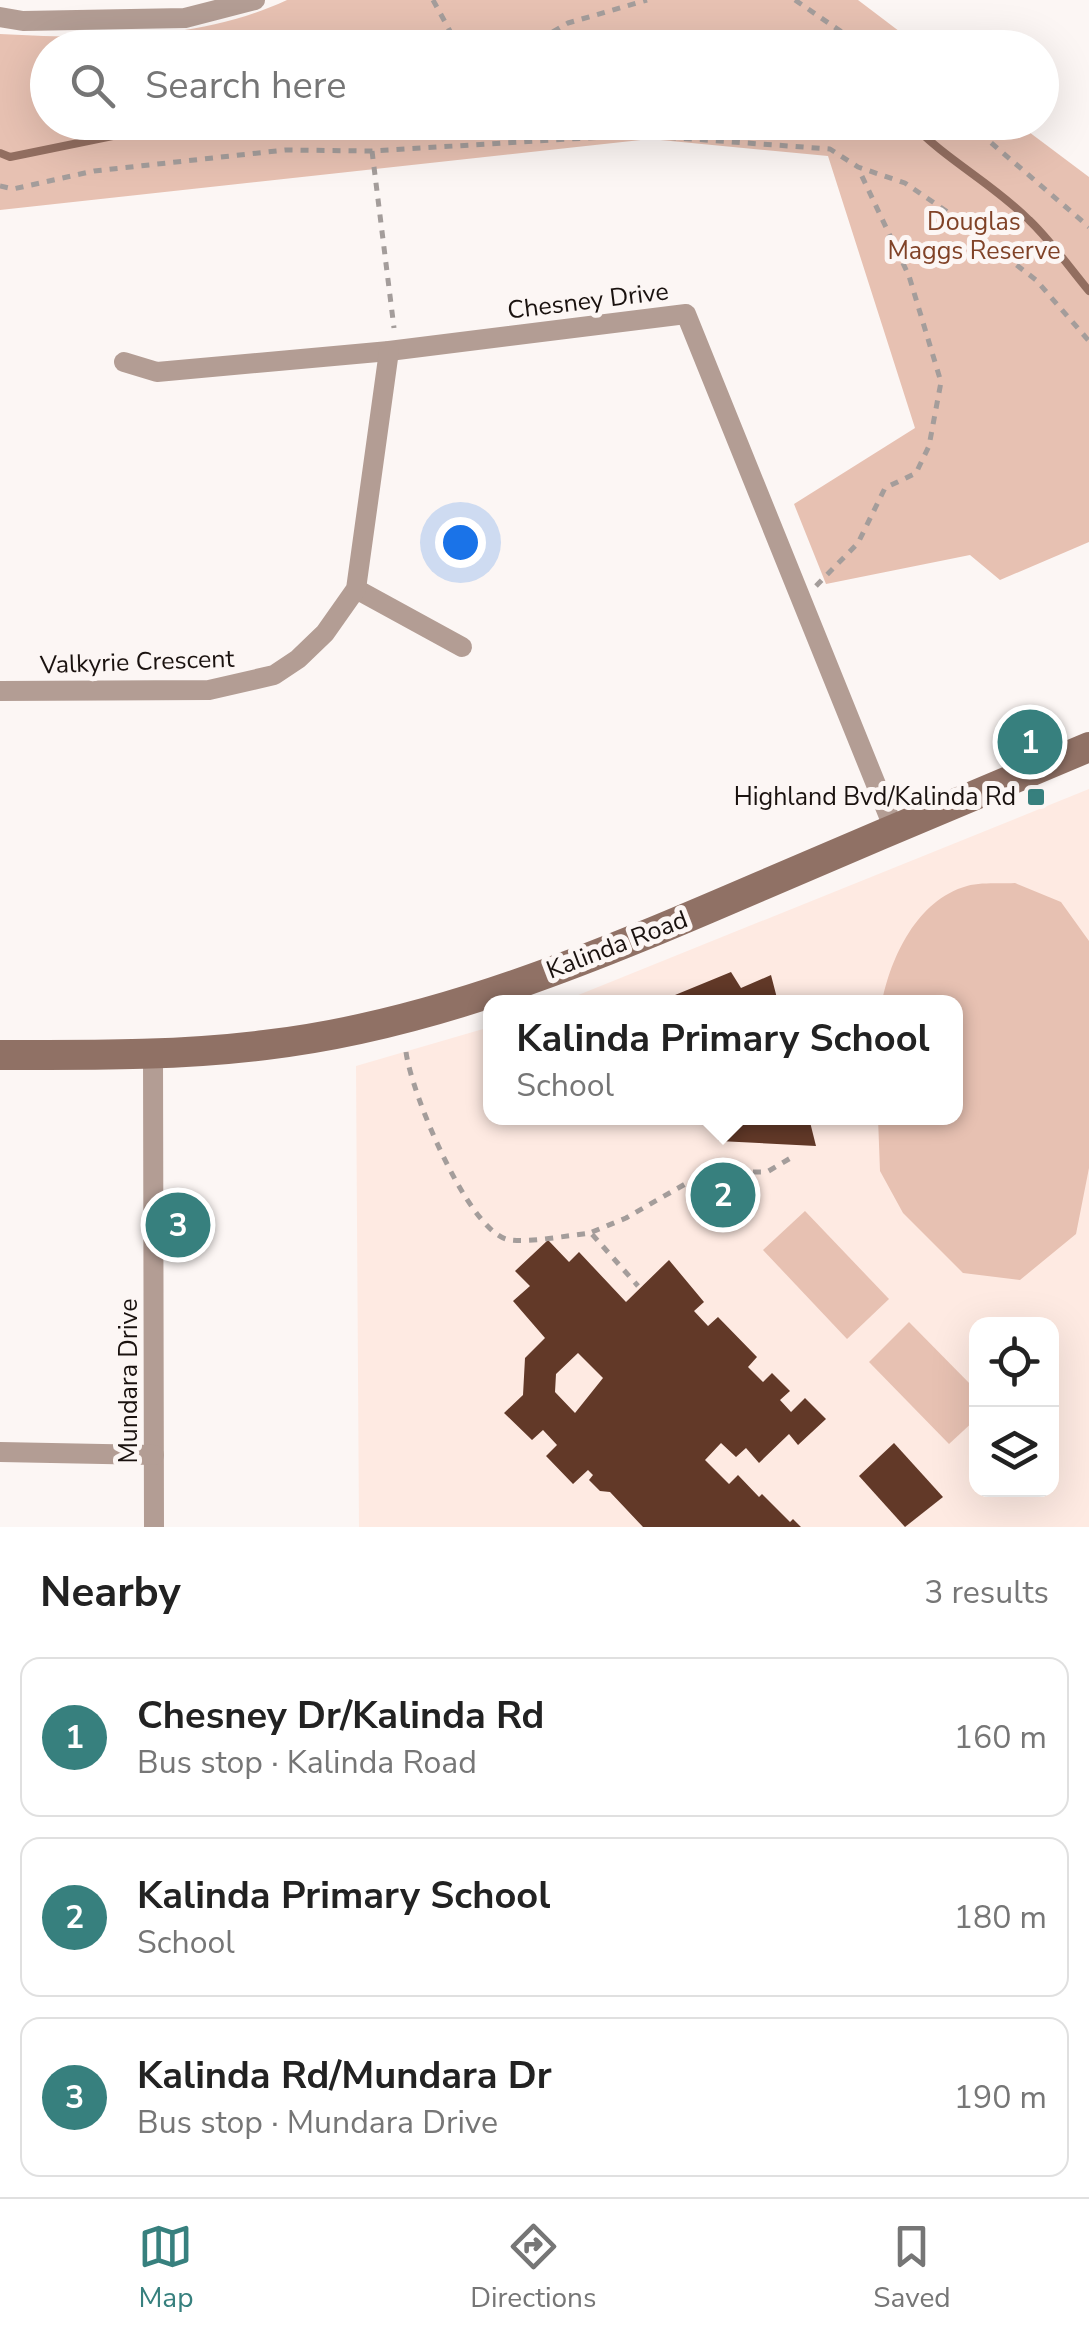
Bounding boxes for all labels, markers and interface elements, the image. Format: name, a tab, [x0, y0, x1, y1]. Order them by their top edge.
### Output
search box	[30, 30, 1059, 140]
icon: search	[65, 58, 120, 113]
text: Search here	[145, 60, 346, 111]
park label: Douglas Maggs Reserve	[887, 205, 1061, 268]
street label: Chesney Drive	[505, 274, 671, 328]
your location	[435, 517, 486, 568]
street label: Valkyrie Crescent	[38, 642, 235, 682]
pin: 1	[998, 704, 1062, 780]
place label: Highland Bvd/Kalinda Rd	[734, 780, 1016, 814]
marker: Highland Bvd/Kalinda Rd	[1025, 786, 1047, 808]
street label: Kalinda Road	[541, 902, 693, 988]
popup	[483, 995, 963, 1125]
text: Kalinda Primary School	[516, 1013, 930, 1064]
text: School	[516, 1064, 614, 1107]
pin: 2	[690, 1158, 756, 1232]
pin: 3	[146, 1188, 210, 1262]
street label: Mundara Drive	[112, 1298, 146, 1464]
map controls	[969, 1317, 1059, 1497]
button: locate	[969, 1317, 1059, 1407]
button: layers	[969, 1407, 1059, 1497]
text: Nearby	[40, 1564, 181, 1621]
text: 3 results	[924, 1571, 1049, 1614]
text: Chesney Dr/Kalinda Rd	[137, 1690, 544, 1741]
text: 1	[65, 1716, 84, 1759]
text: 160 m	[954, 1716, 1047, 1759]
text: Bus stop · Kalinda Road	[137, 1741, 477, 1784]
text: Kalinda Primary School	[137, 1870, 550, 1921]
text: 2	[65, 1896, 84, 1939]
text: 180 m	[954, 1896, 1047, 1939]
text: School	[137, 1921, 235, 1964]
text: Kalinda Rd/Mundara Dr	[137, 2050, 552, 2101]
text: 3	[65, 2076, 84, 2119]
text: 190 m	[954, 2076, 1047, 2119]
text: Bus stop · Mundara Drive	[137, 2101, 498, 2144]
tab: Map	[138, 2219, 193, 2317]
tab: Directions	[470, 2219, 596, 2317]
tab: Saved	[873, 2219, 951, 2317]

